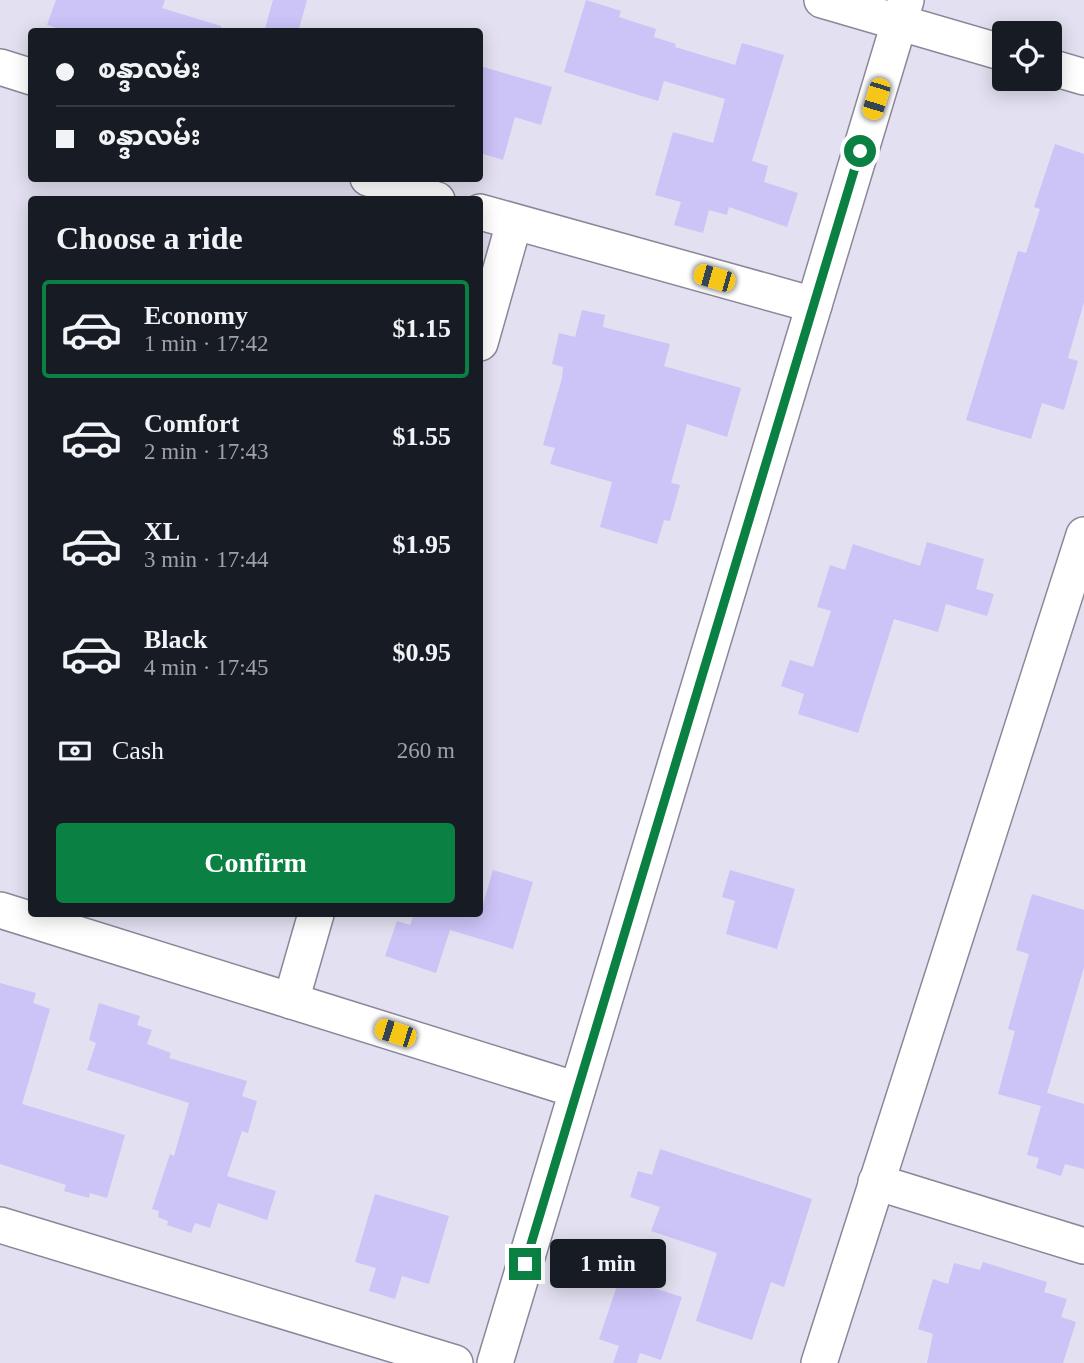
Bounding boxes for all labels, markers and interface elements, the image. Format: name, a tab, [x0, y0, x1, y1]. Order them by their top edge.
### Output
map controls	[992, 21, 1062, 91]
button: locate	[992, 21, 1062, 91]
text: စန္ဒာလမ်း	[98, 55, 201, 84]
car	[860, 76, 893, 122]
text: စန္ဒာလမ်း	[98, 122, 201, 151]
route start	[844, 135, 876, 167]
text: Choose a ride	[56, 220, 243, 256]
car	[691, 262, 738, 294]
icon: car	[60, 298, 123, 361]
text: Economy	[144, 301, 248, 330]
text: $1.15	[393, 314, 451, 343]
text: 1 min · 17:42	[144, 331, 269, 356]
icon: car	[60, 406, 123, 469]
text: Comfort	[144, 409, 239, 438]
text: $1.55	[393, 422, 451, 451]
text: 2 min · 17:43	[144, 439, 269, 464]
icon: car	[60, 514, 123, 577]
text: XL	[144, 517, 180, 546]
text: $1.95	[393, 530, 451, 559]
text: 3 min · 17:44	[144, 547, 269, 572]
icon: car	[60, 622, 123, 685]
text: Black	[144, 625, 208, 654]
text: $0.95	[393, 638, 451, 667]
text: 4 min · 17:45	[144, 655, 269, 680]
icon: cash	[56, 732, 94, 770]
text: Cash	[112, 736, 164, 765]
text: 260 m	[397, 738, 455, 763]
button: Confirm	[56, 823, 455, 903]
car	[372, 1017, 419, 1049]
callout: 1 min	[550, 1240, 665, 1288]
route end	[509, 1248, 541, 1280]
text: 1 min	[580, 1251, 636, 1276]

